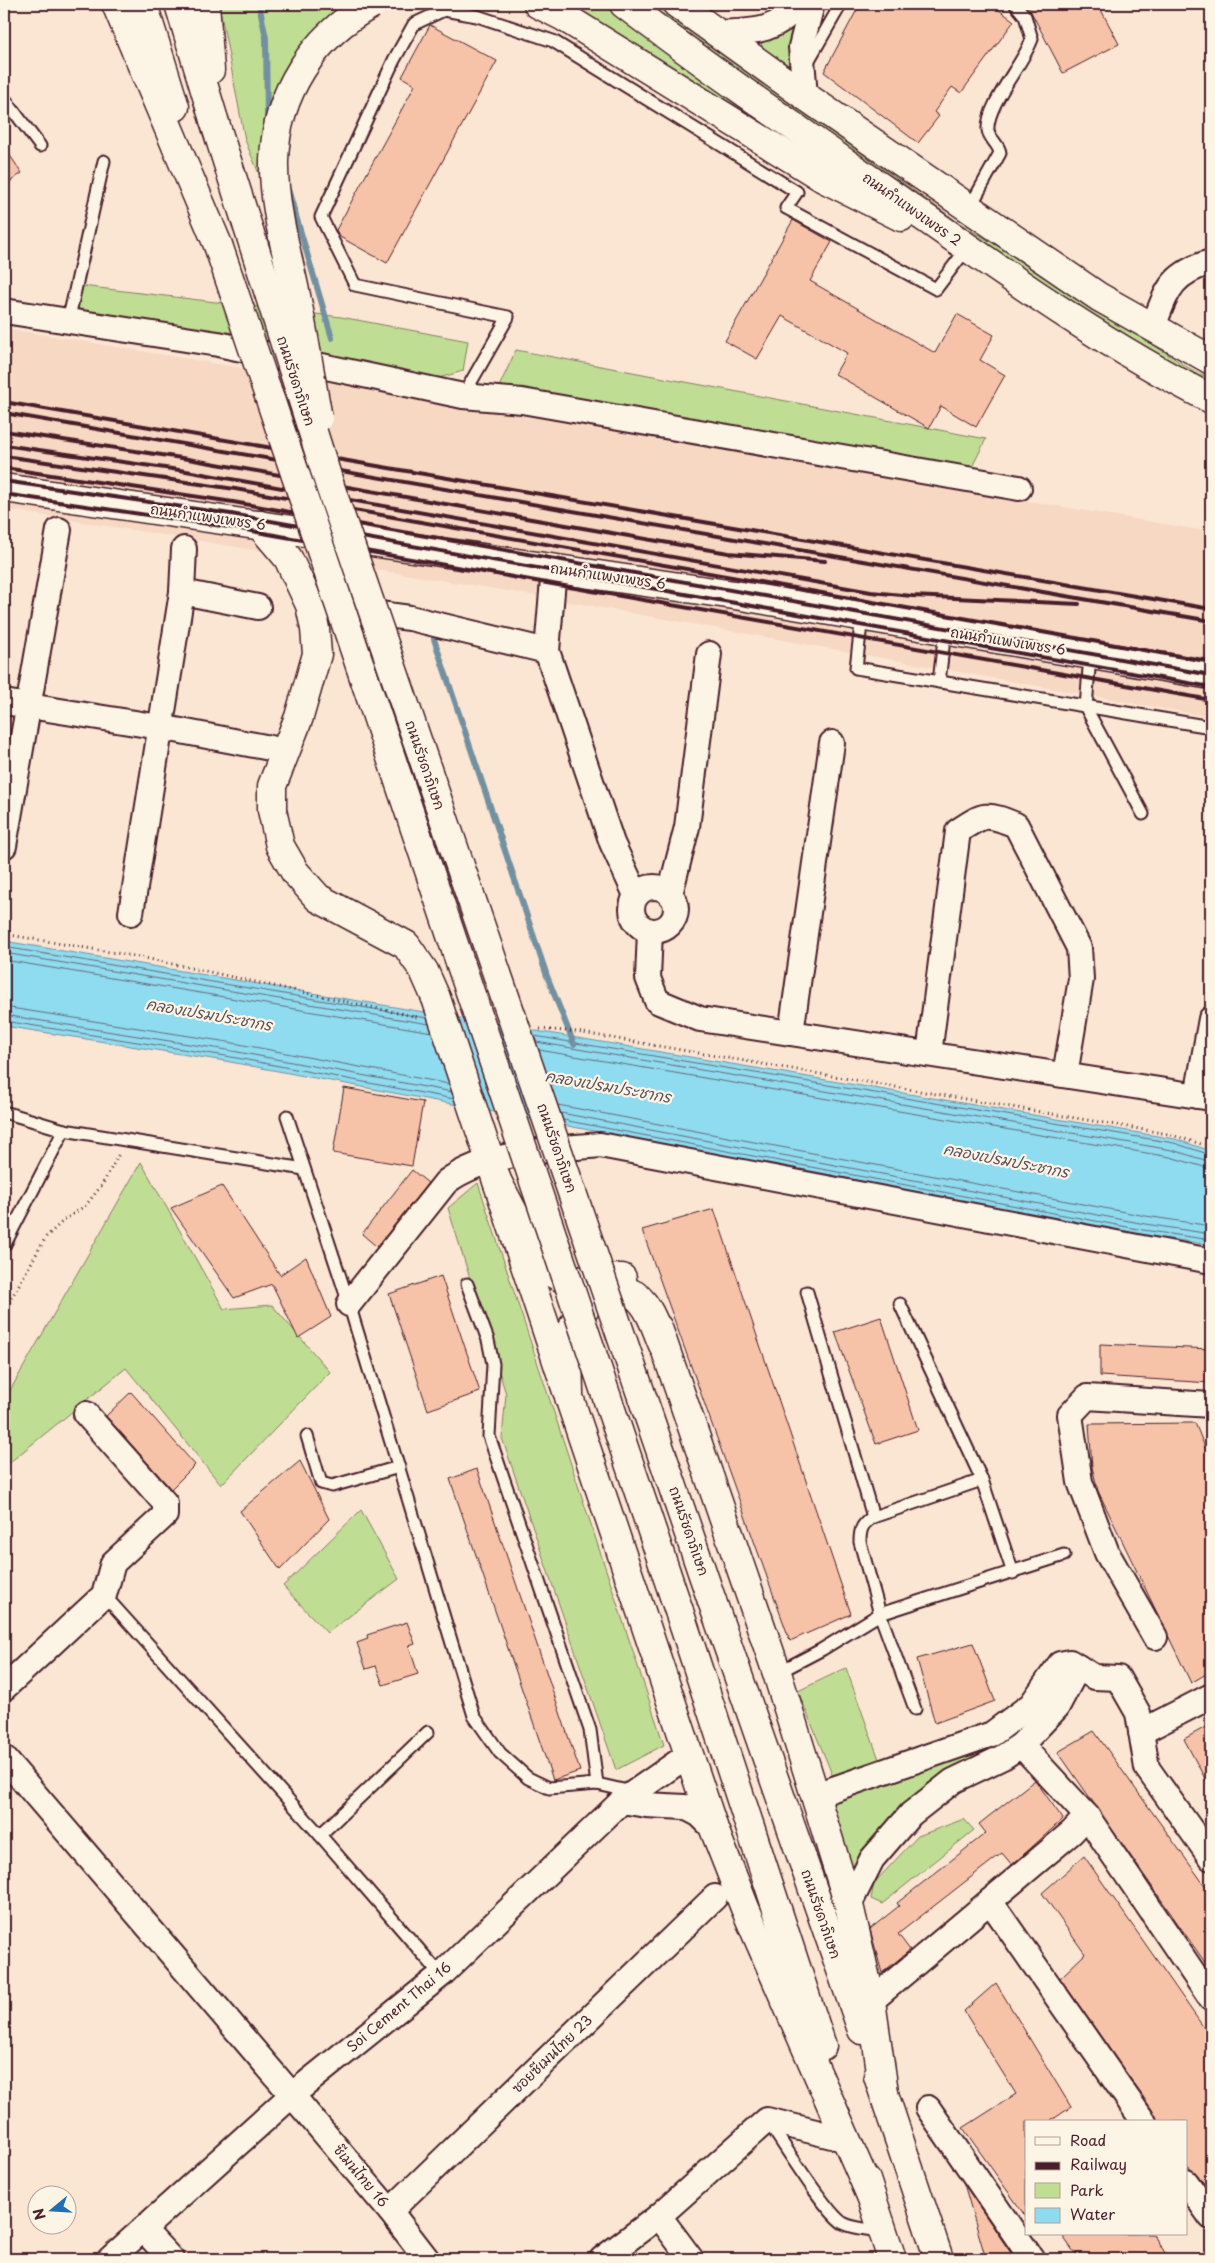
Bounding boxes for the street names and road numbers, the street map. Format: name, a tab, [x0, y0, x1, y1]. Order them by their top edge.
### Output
street label: ถนนกำแพงเพชร 2	[859, 167, 966, 251]
street label: ถนนรัชดาภิเษก	[272, 333, 321, 429]
street label: ถนนกำแพงเพชร 6	[149, 498, 267, 535]
street label: ถนนกำแพงเพชร 6	[549, 557, 667, 594]
street label: ถนนกำแพงเพชร 6	[949, 621, 1067, 660]
street label: ถนนรัชดาภิเษก	[400, 717, 451, 812]
street label: ถนนรัชดาภิเษก	[532, 1100, 583, 1195]
street label: ถนนรัชดาภิเษก	[664, 1483, 715, 1578]
street label: ถนนรัชดาภิเษก	[796, 1866, 847, 1961]
street label: Soi Cement Thai 16	[342, 1956, 456, 2057]
street label: ซอยซีเมนไทย 23	[507, 2010, 597, 2098]
street label: ซีเมนไทย 16	[329, 2140, 394, 2212]

